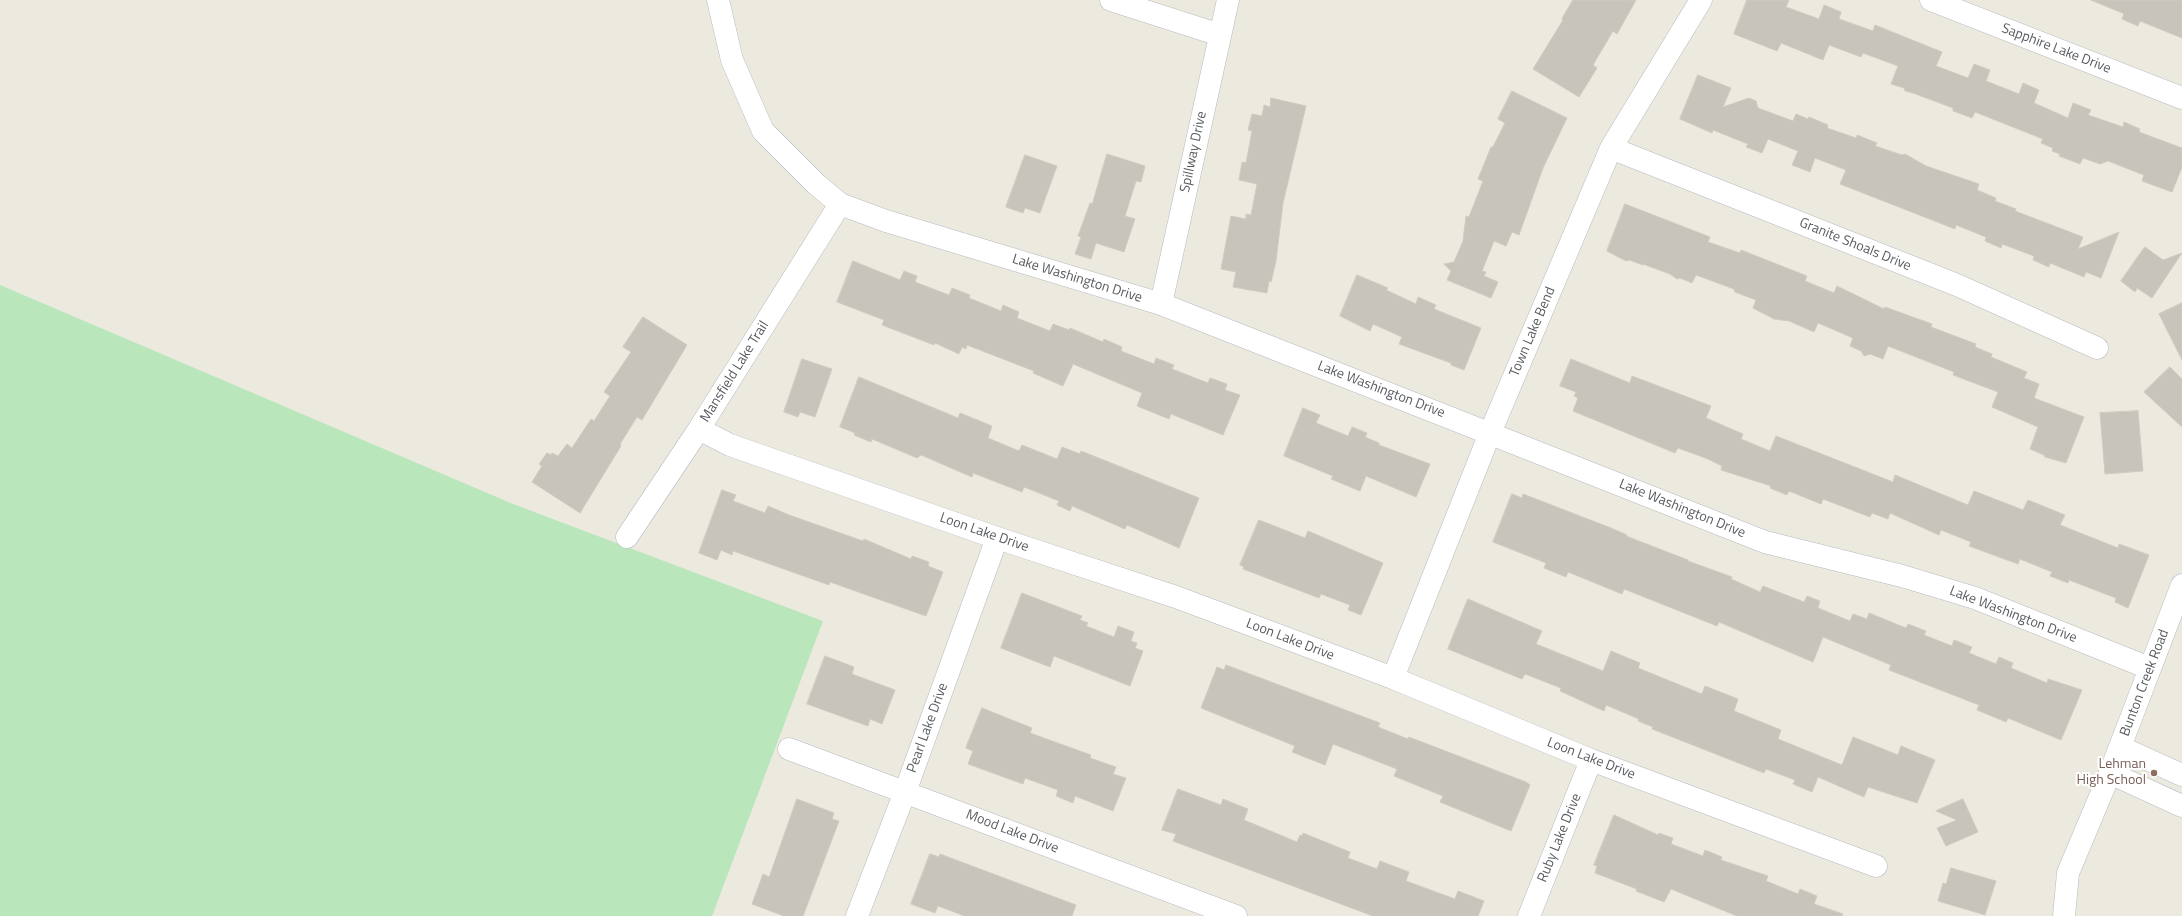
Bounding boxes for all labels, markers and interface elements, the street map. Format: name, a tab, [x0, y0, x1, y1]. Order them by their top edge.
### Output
street label: Sapphire Lake Drive	[1999, 20, 2113, 78]
street label: Spillway Drive	[1177, 110, 1211, 194]
street label: Granite Shoals Drive	[1797, 215, 1913, 275]
street label: Lake Washington Drive	[1010, 251, 1144, 307]
street label: Town Lake Bend	[1507, 285, 1559, 379]
street label: Mansfield Lake Trail	[697, 318, 773, 426]
street label: Lake Washington Drive	[1315, 358, 1447, 422]
street label: Lake Washington Drive	[1616, 476, 1748, 542]
street label: Loon Lake Drive	[937, 510, 1031, 556]
street label: Lake Washington Drive	[1947, 583, 2079, 647]
street label: Loon Lake Drive	[1244, 615, 1336, 665]
street label: Bunton Creek Road	[2117, 627, 2173, 739]
street label: Pearl Lake Drive	[904, 681, 952, 775]
street label: Loon Lake Drive	[1545, 734, 1637, 784]
place label: Lehman High School	[2076, 757, 2146, 790]
marker: Lehman High School	[2149, 768, 2159, 778]
street label: Ruby Lake Drive	[1535, 791, 1585, 885]
street label: Mood Lake Drive	[963, 807, 1061, 857]

